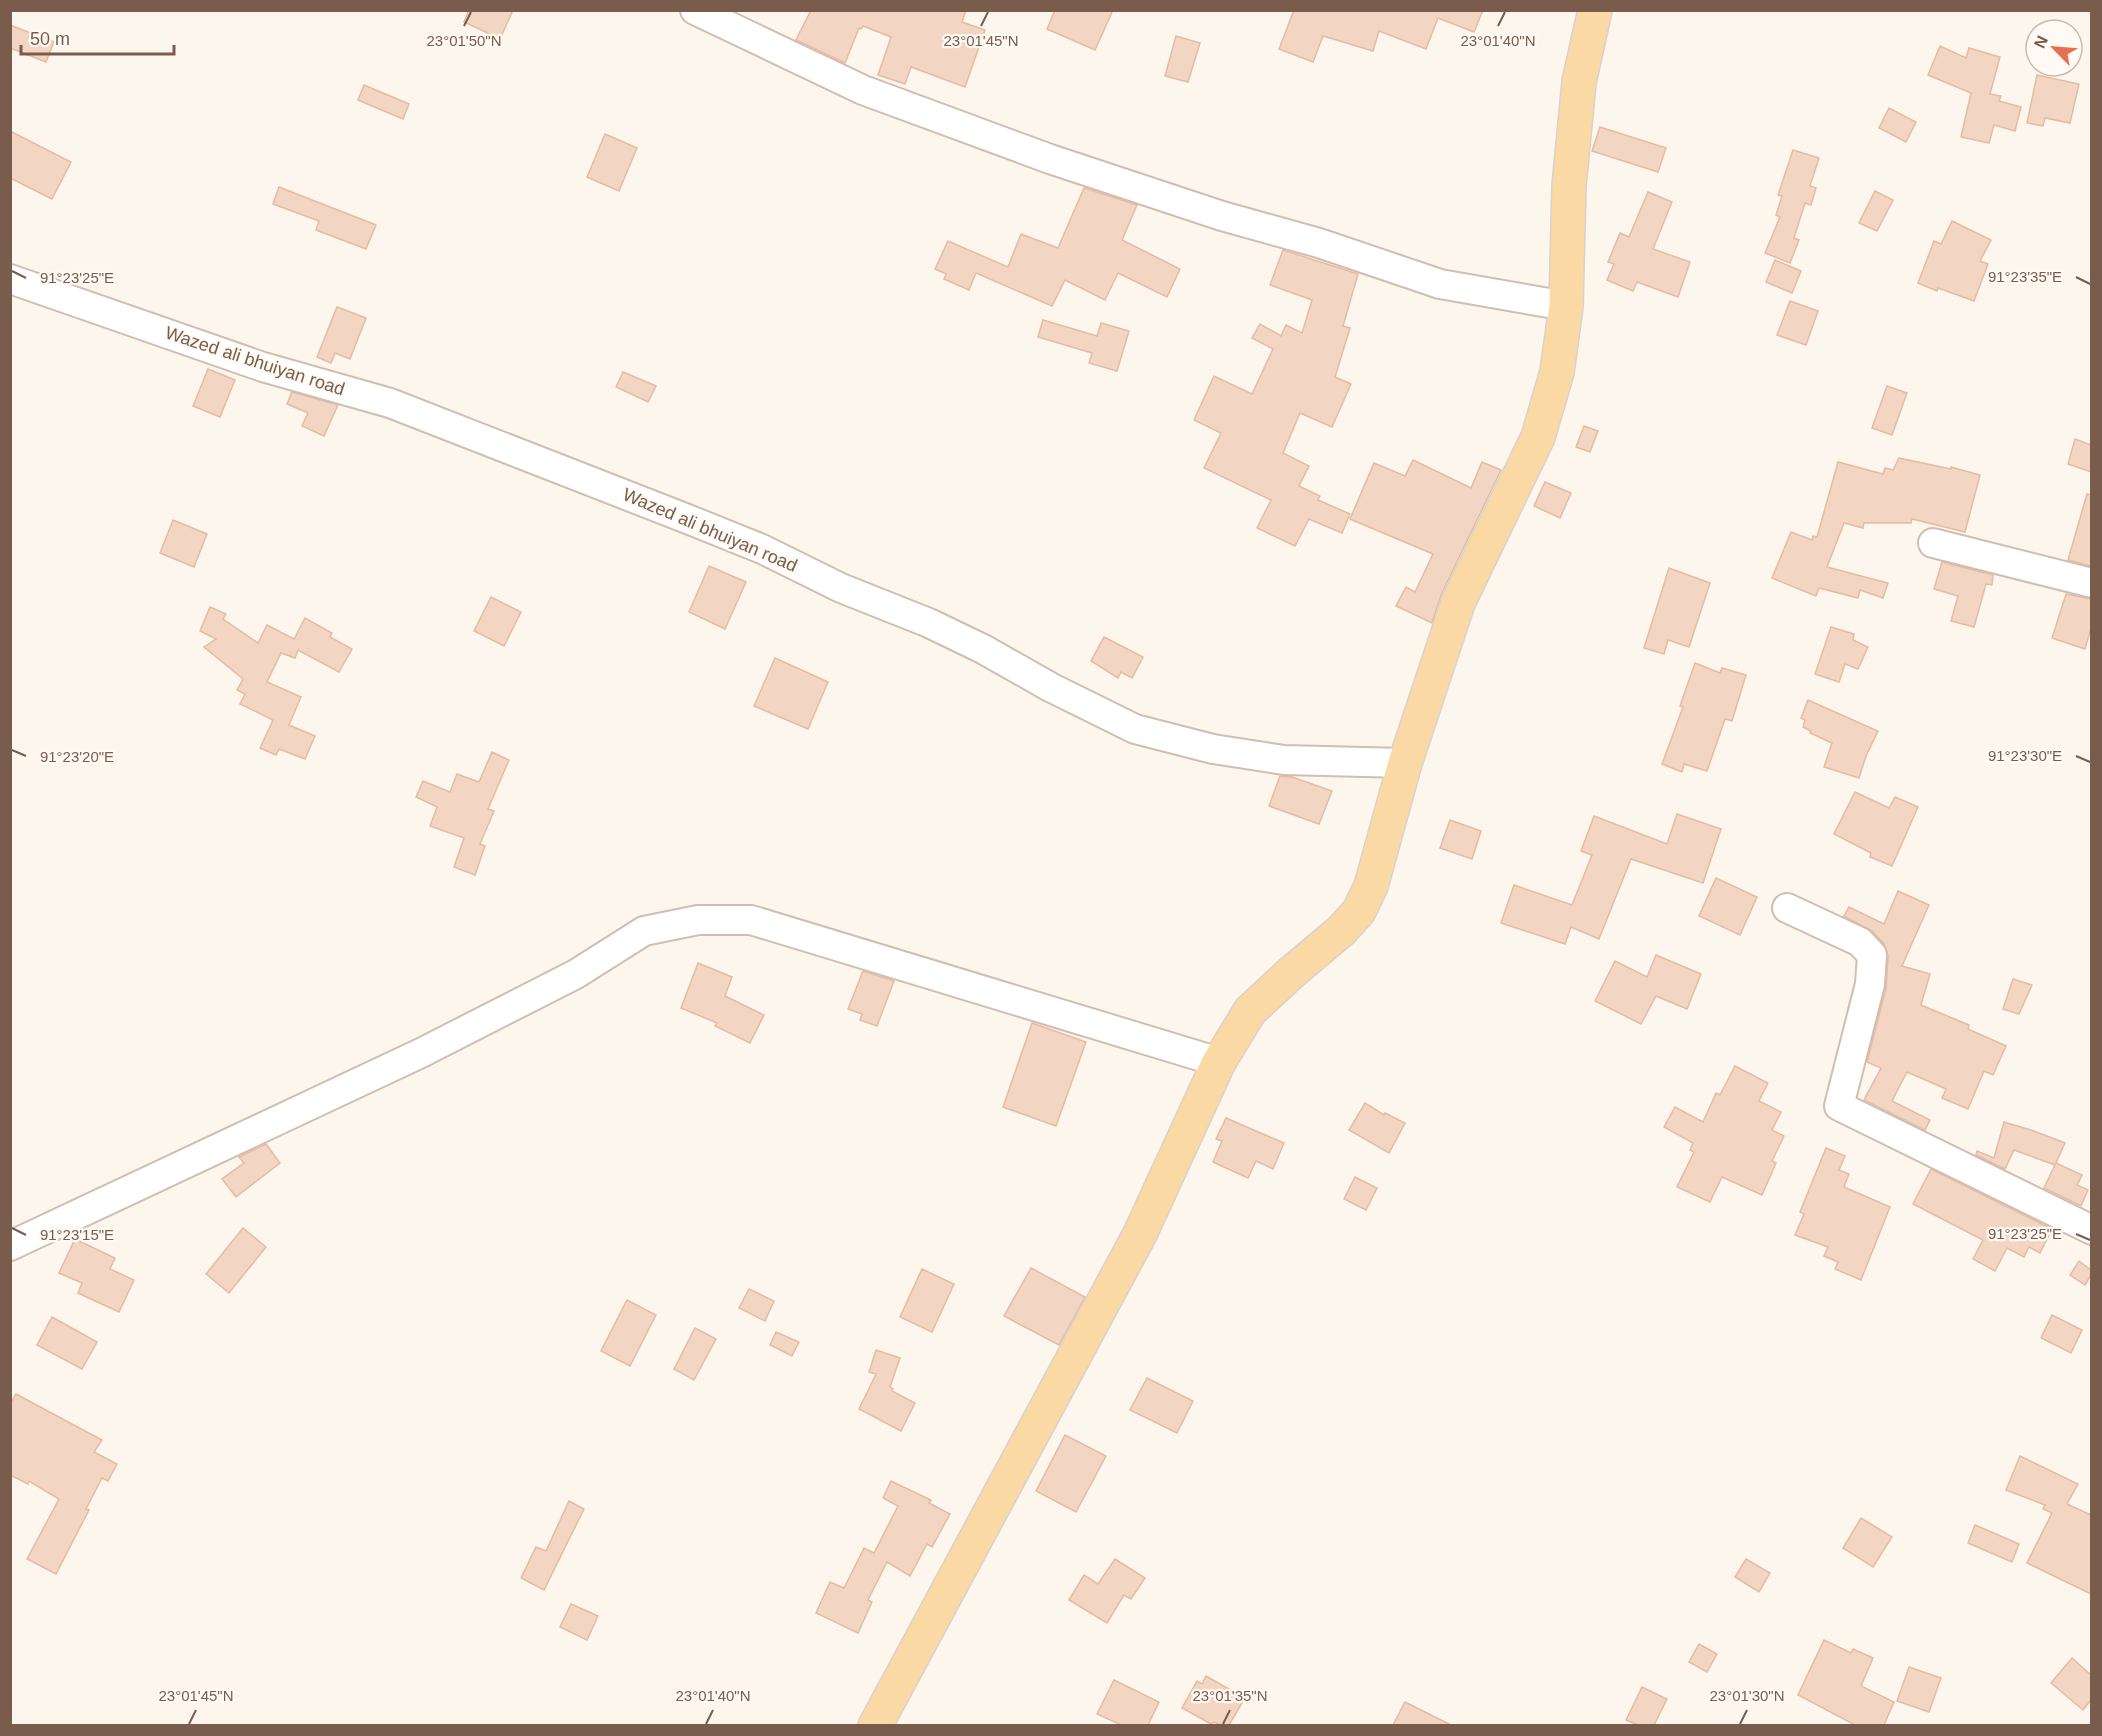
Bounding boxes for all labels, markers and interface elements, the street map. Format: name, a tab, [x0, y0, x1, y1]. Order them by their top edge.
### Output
scale bar	[21, 18, 174, 56]
north arrow	[2024, 18, 2084, 78]
text: 50 m	[30, 29, 70, 49]
text: 23°01'50"N	[426, 32, 502, 49]
text: 23°01'45"N	[943, 32, 1019, 49]
text: 23°01'40"N	[1460, 32, 1536, 49]
text: N	[2031, 33, 2051, 51]
text: 91°23'35"E	[1988, 268, 2062, 285]
text: 91°23'25"E	[40, 269, 114, 286]
street label: Wazed ali bhuiyan road	[163, 323, 347, 399]
street label: Wazed ali bhuiyan road	[620, 484, 800, 576]
text: 91°23'30"E	[1988, 747, 2062, 764]
text: 91°23'20"E	[40, 748, 114, 765]
text: 91°23'25"E	[1988, 1225, 2062, 1242]
text: 91°23'15"E	[40, 1226, 114, 1243]
text: 23°01'45"N	[158, 1687, 234, 1704]
text: 23°01'40"N	[675, 1687, 751, 1704]
text: 23°01'35"N	[1192, 1687, 1268, 1704]
text: 23°01'30"N	[1709, 1687, 1785, 1704]

